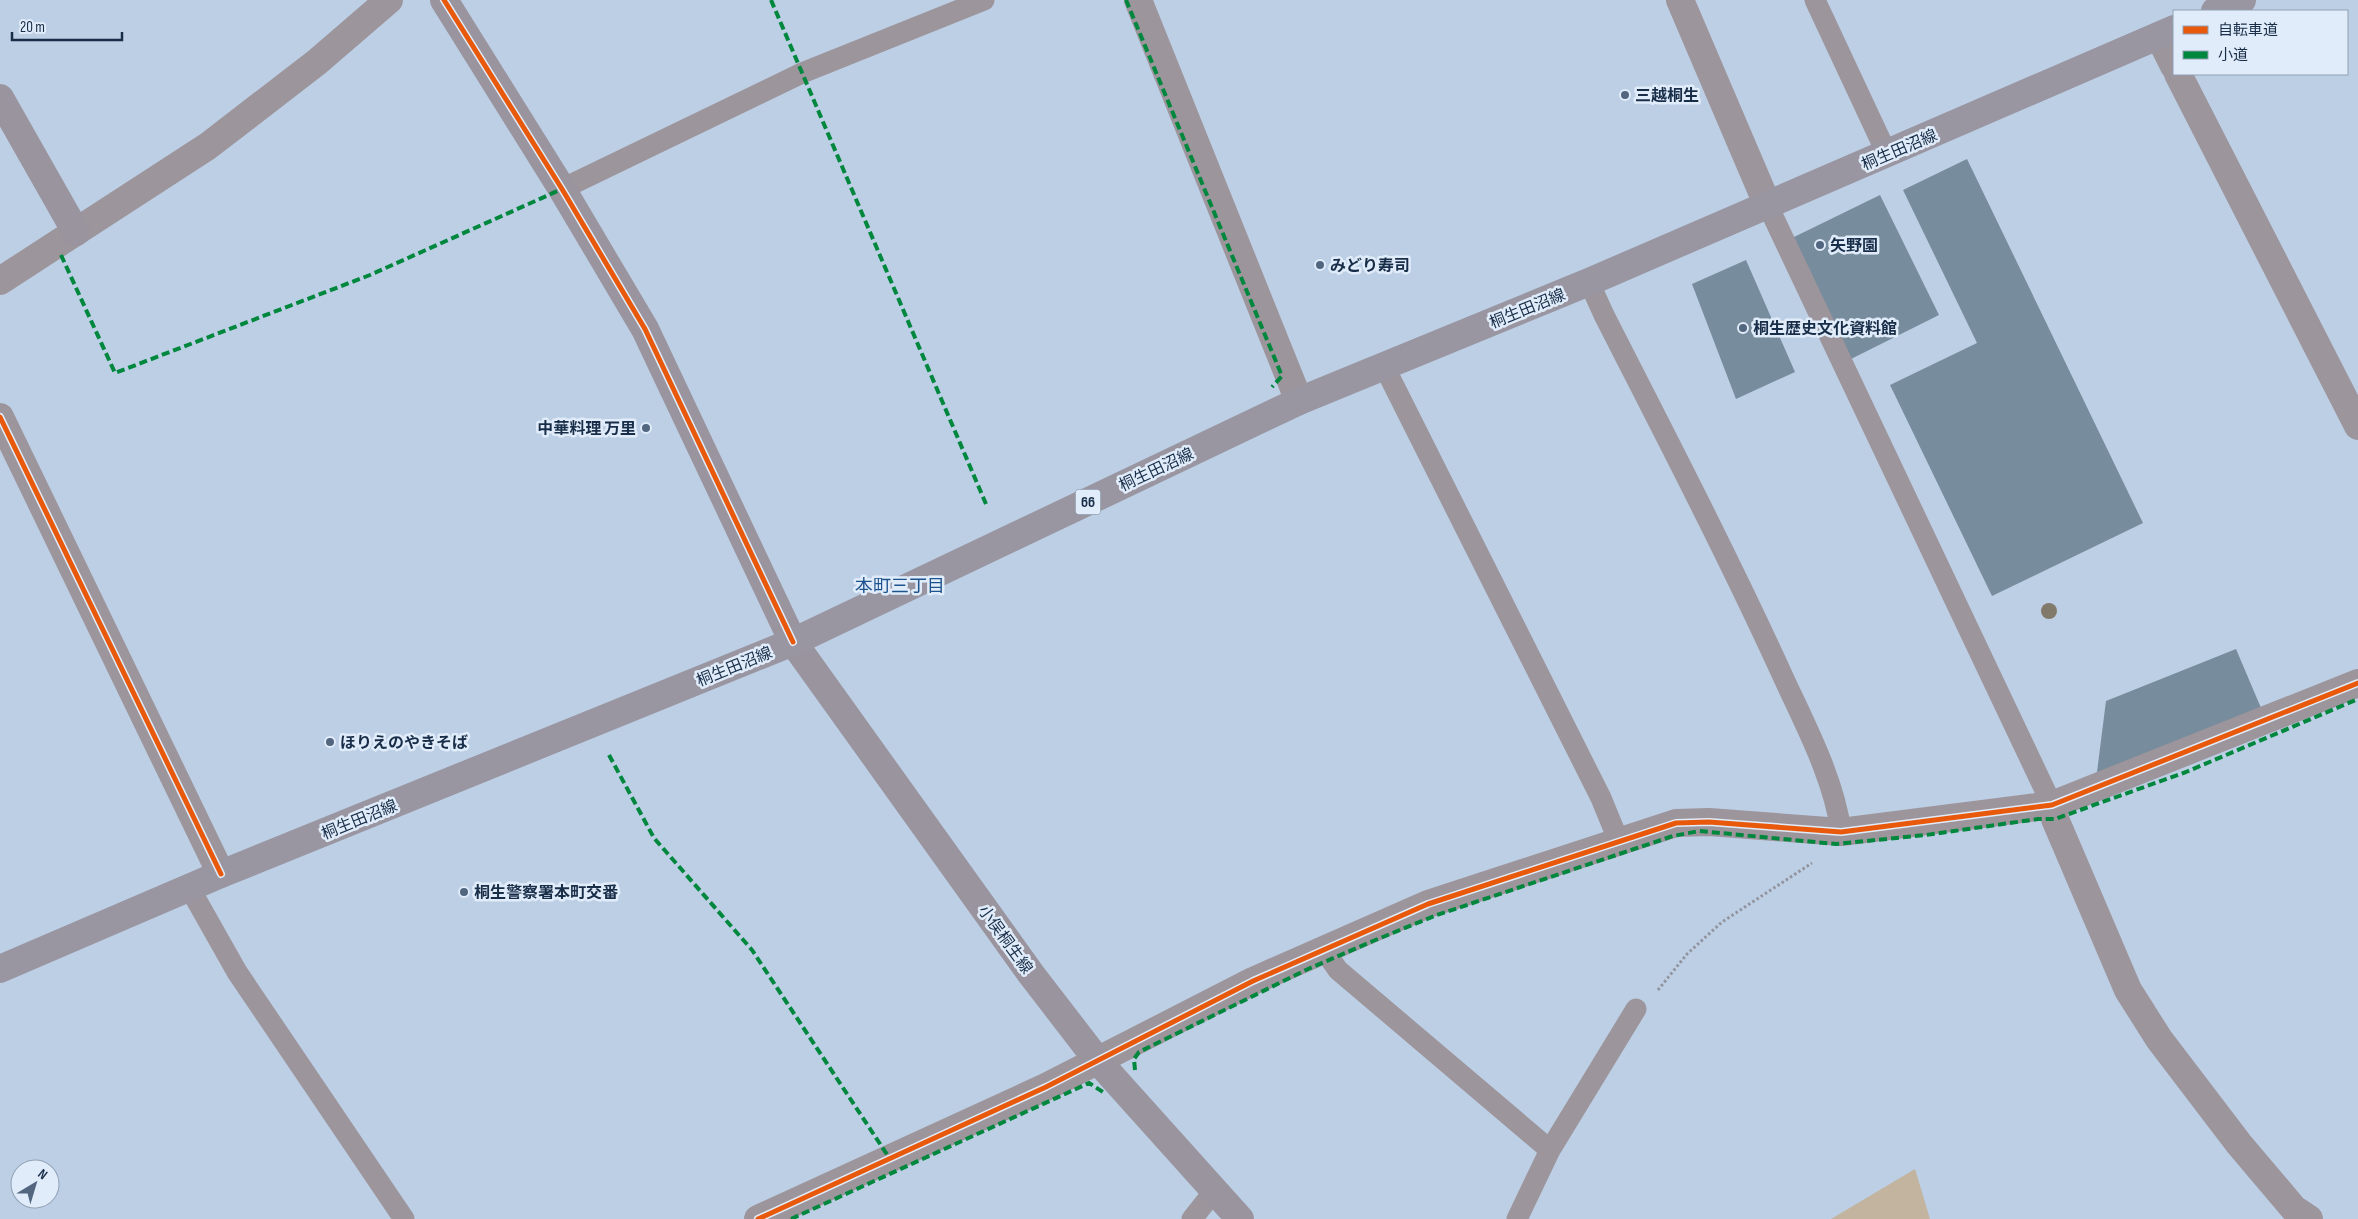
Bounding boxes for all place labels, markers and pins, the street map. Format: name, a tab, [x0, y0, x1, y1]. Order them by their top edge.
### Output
place label: 三越桐生	[1635, 86, 1699, 106]
marker: 三越桐生	[1619, 89, 1631, 101]
place label: 矢野園	[1830, 237, 1878, 256]
marker: 矢野園	[1814, 239, 1826, 251]
place label: みどり寿司	[1330, 257, 1410, 276]
marker: みどり寿司	[1314, 259, 1326, 271]
place label: 桐生歴史文化資料館	[1753, 319, 1897, 339]
marker: 桐生歴史文化資料館	[1737, 322, 1749, 334]
place label: 中華料理 万里	[538, 419, 636, 439]
marker: 中華料理 万里	[640, 422, 652, 434]
place label: ほりえのやきそば	[340, 734, 468, 753]
marker: ほりえのやきそば	[324, 736, 336, 748]
place label: 桐生警察署本町交番	[474, 884, 618, 903]
marker: 桐生警察署本町交番	[458, 886, 470, 898]

